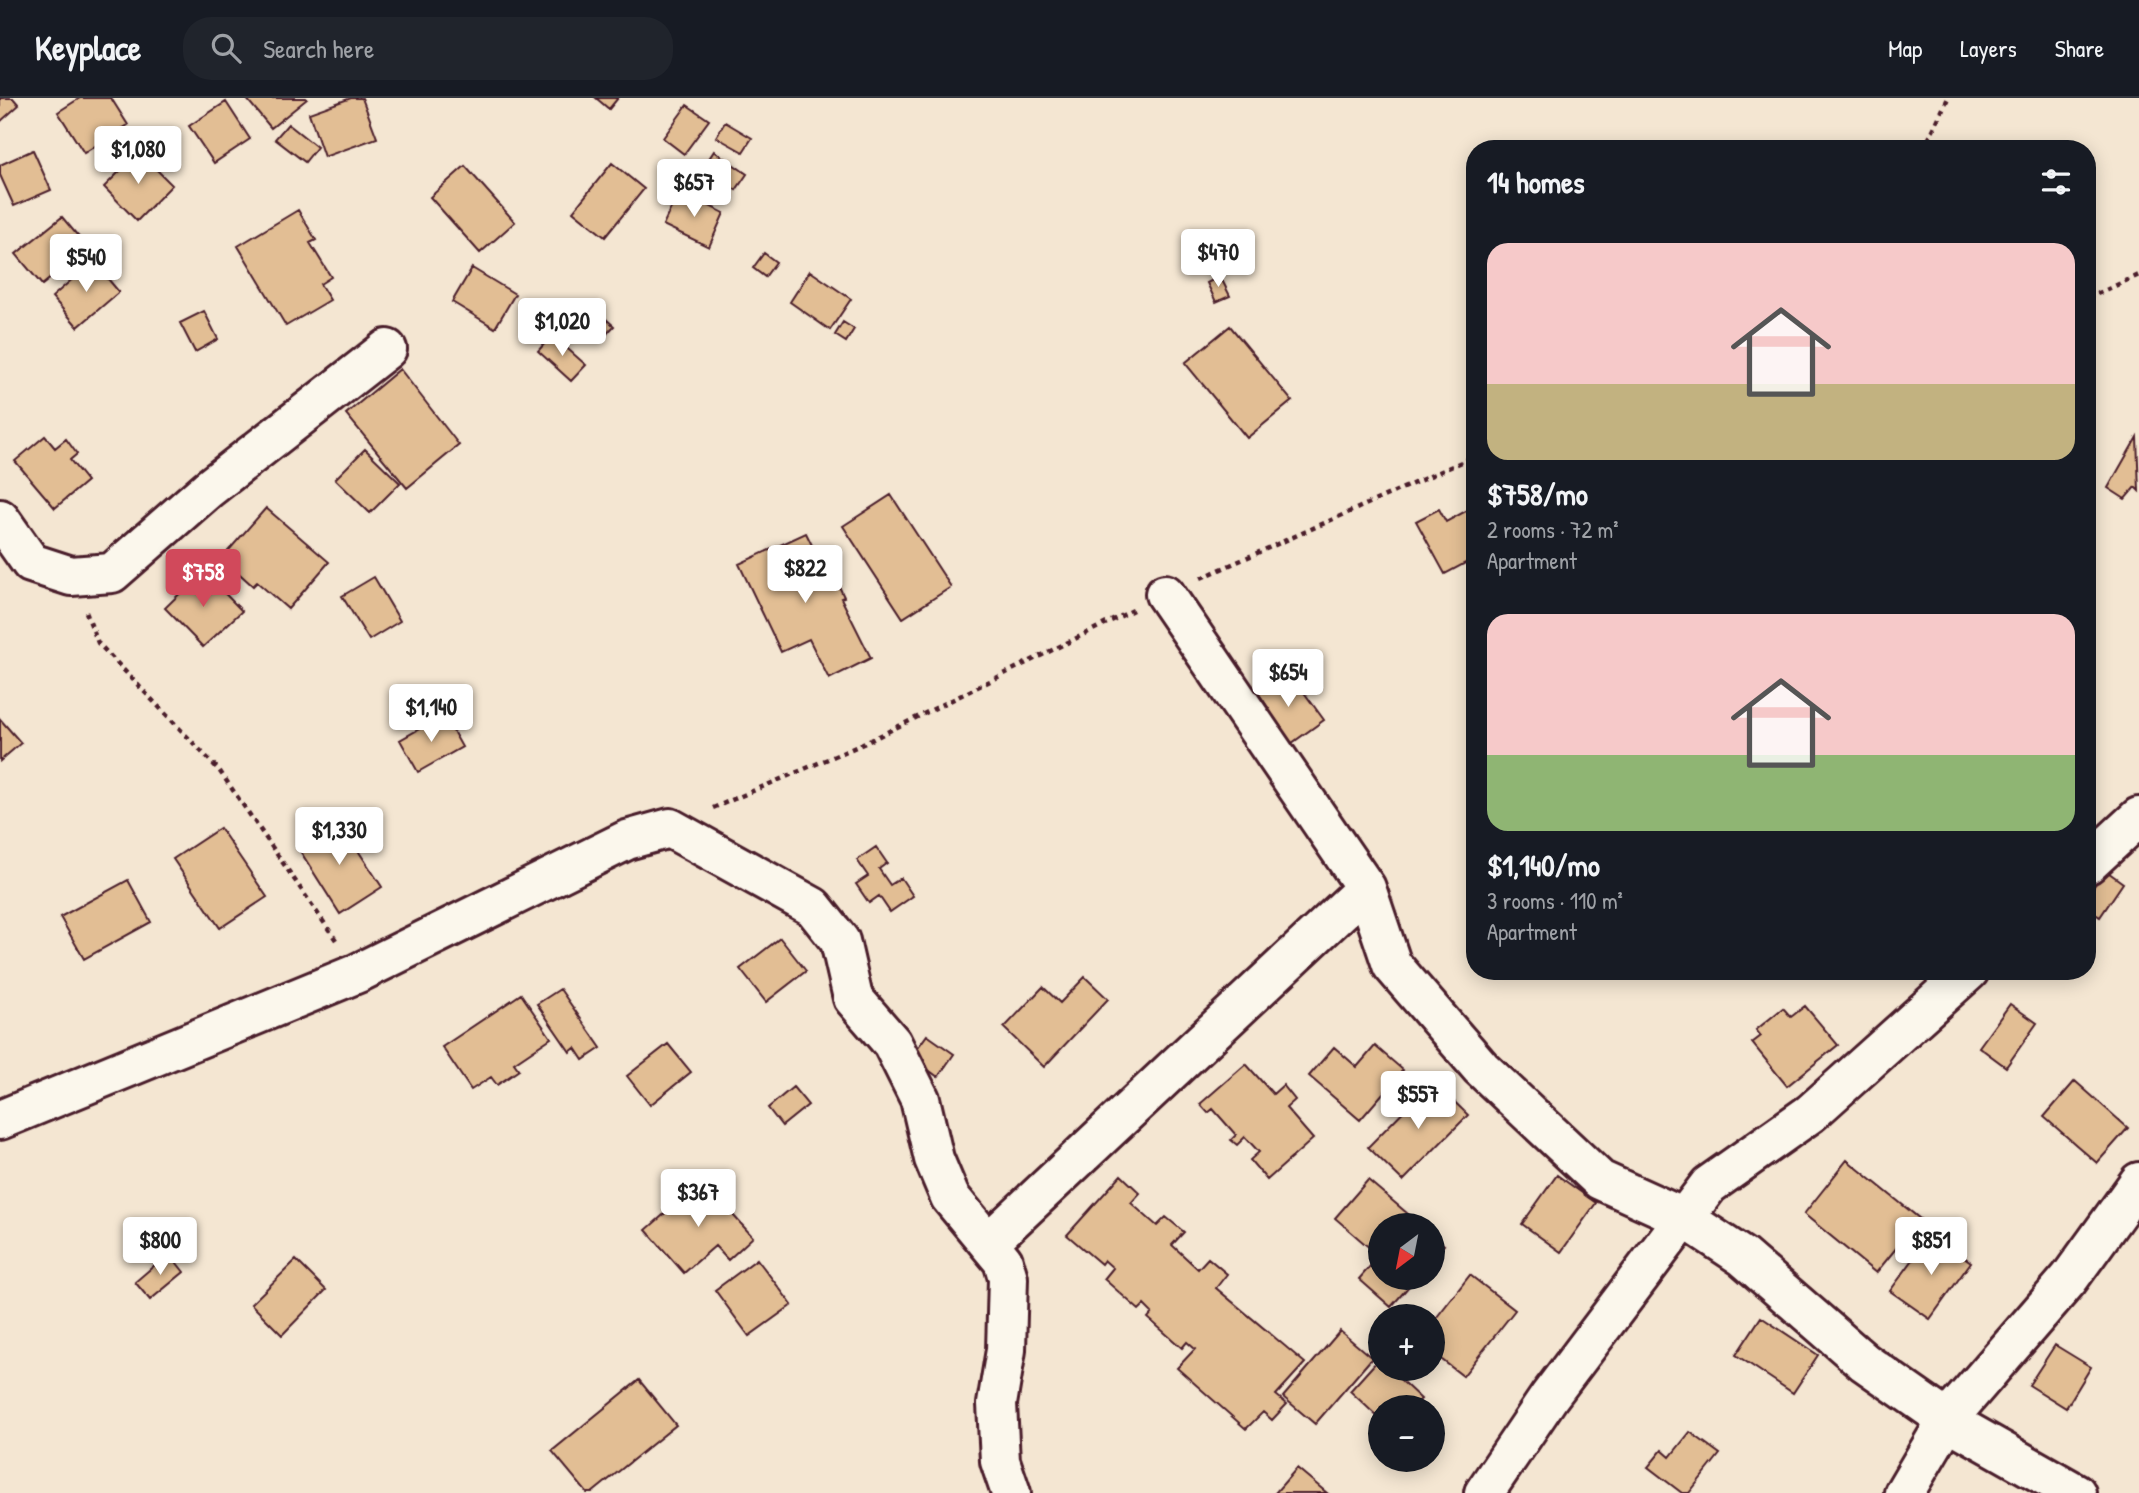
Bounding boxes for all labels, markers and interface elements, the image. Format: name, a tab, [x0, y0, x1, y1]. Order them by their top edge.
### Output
search box	[183, 17, 673, 80]
text: Keyplace	[35, 26, 141, 70]
icon: search	[207, 29, 245, 67]
text: Search here	[263, 31, 374, 66]
text: Map	[1888, 32, 1922, 64]
text: Layers	[1960, 32, 2017, 64]
text: Share	[2055, 32, 2104, 64]
pin: $1,080	[81, 126, 195, 186]
text: $1,080	[110, 133, 166, 164]
pin: $657	[653, 159, 735, 219]
text: 14 homes	[1487, 162, 1585, 202]
icon: filters	[2037, 163, 2075, 201]
text: $657	[673, 166, 715, 197]
pin: $470	[1177, 230, 1259, 289]
pin: $540	[45, 234, 127, 294]
text: $470	[1197, 236, 1239, 267]
text: $540	[66, 241, 106, 272]
icon: home	[1718, 289, 1844, 415]
pin: $1,020	[505, 299, 619, 358]
text: $1,020	[534, 305, 590, 336]
text: $758/mo	[1487, 474, 1588, 514]
text: 2 rooms · 72 m²	[1487, 514, 1619, 545]
text: Apartment	[1487, 545, 1577, 576]
pin: $822	[764, 546, 846, 605]
pin: $758	[162, 550, 244, 609]
text: $822	[783, 552, 827, 583]
text: $758	[182, 556, 224, 587]
pin: $654	[1247, 650, 1329, 709]
text: $654	[1268, 656, 1308, 687]
icon: home	[1718, 660, 1844, 786]
pin: $1,140	[374, 684, 488, 744]
text: $1,140	[405, 691, 457, 722]
pin: $1,330	[282, 808, 396, 867]
text: $1,330	[311, 814, 367, 845]
text: $1,140/mo	[1487, 845, 1600, 885]
text: 3 rooms · 110 m²	[1487, 885, 1623, 916]
text: Apartment	[1487, 916, 1577, 947]
pin: $557	[1377, 1072, 1459, 1131]
text: $557	[1397, 1078, 1439, 1109]
pin: $367	[657, 1170, 739, 1229]
text: $367	[677, 1176, 719, 1207]
north arrow	[1368, 1213, 1446, 1290]
map controls	[1368, 1213, 1445, 1472]
pin: $800	[119, 1218, 201, 1277]
pin: $851	[1890, 1218, 1972, 1277]
text: $800	[139, 1224, 181, 1255]
text: $851	[1911, 1224, 1951, 1255]
button: +	[1368, 1304, 1445, 1381]
button: −	[1368, 1395, 1445, 1472]

